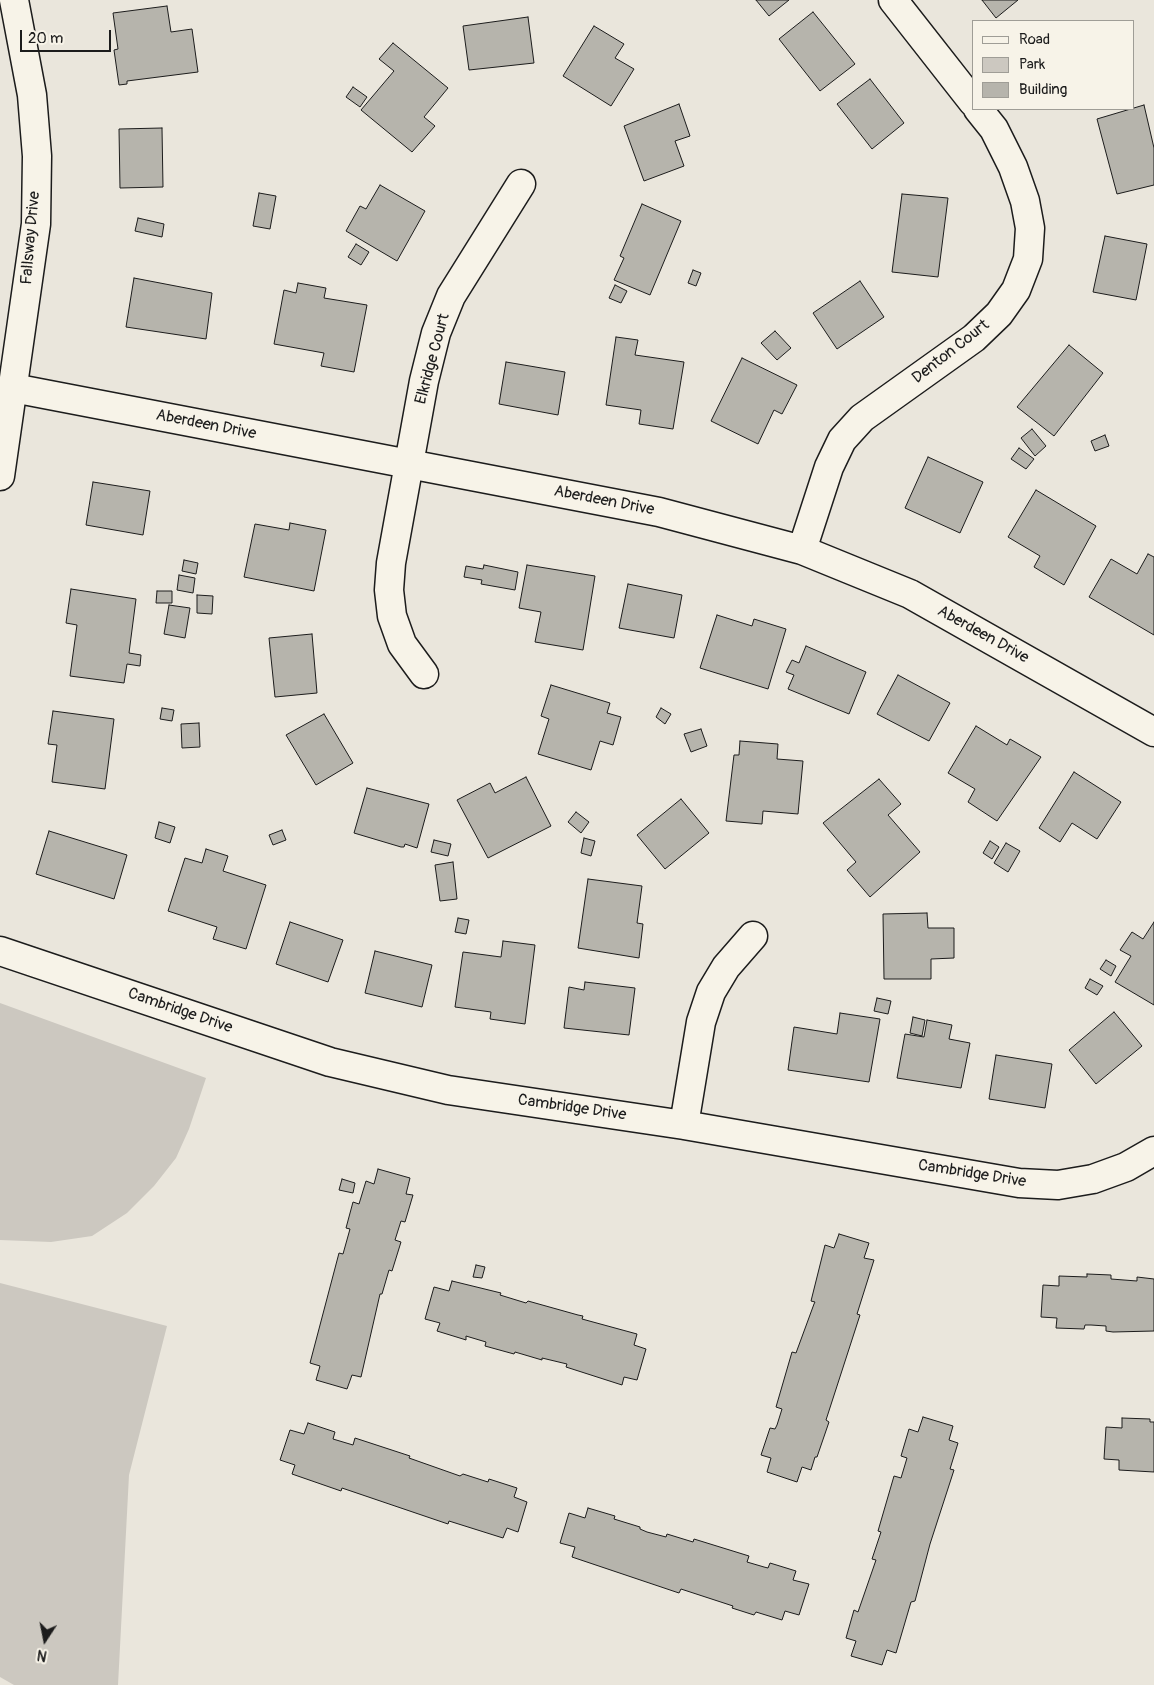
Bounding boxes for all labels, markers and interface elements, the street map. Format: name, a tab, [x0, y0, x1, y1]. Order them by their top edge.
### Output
scale bar	[22, 20, 114, 52]
legend	[972, 20, 1134, 110]
text: 20 m	[28, 29, 63, 48]
text: Road	[1019, 30, 1050, 49]
text: Park	[1019, 55, 1045, 74]
text: Building	[1019, 80, 1067, 99]
street label: Fallsway Drive	[17, 191, 45, 285]
street label: Elkridge Court	[412, 312, 454, 406]
street label: Denton Court	[909, 316, 993, 388]
street label: Aberdeen Drive	[154, 406, 258, 444]
street label: Aberdeen Drive	[552, 482, 656, 520]
street label: Aberdeen Drive	[934, 602, 1032, 668]
street label: Cambridge Drive	[125, 984, 235, 1038]
street label: Cambridge Drive	[517, 1091, 627, 1125]
street label: Cambridge Drive	[917, 1156, 1027, 1192]
north arrow	[20, 1615, 70, 1665]
text: N	[36, 1646, 48, 1664]

